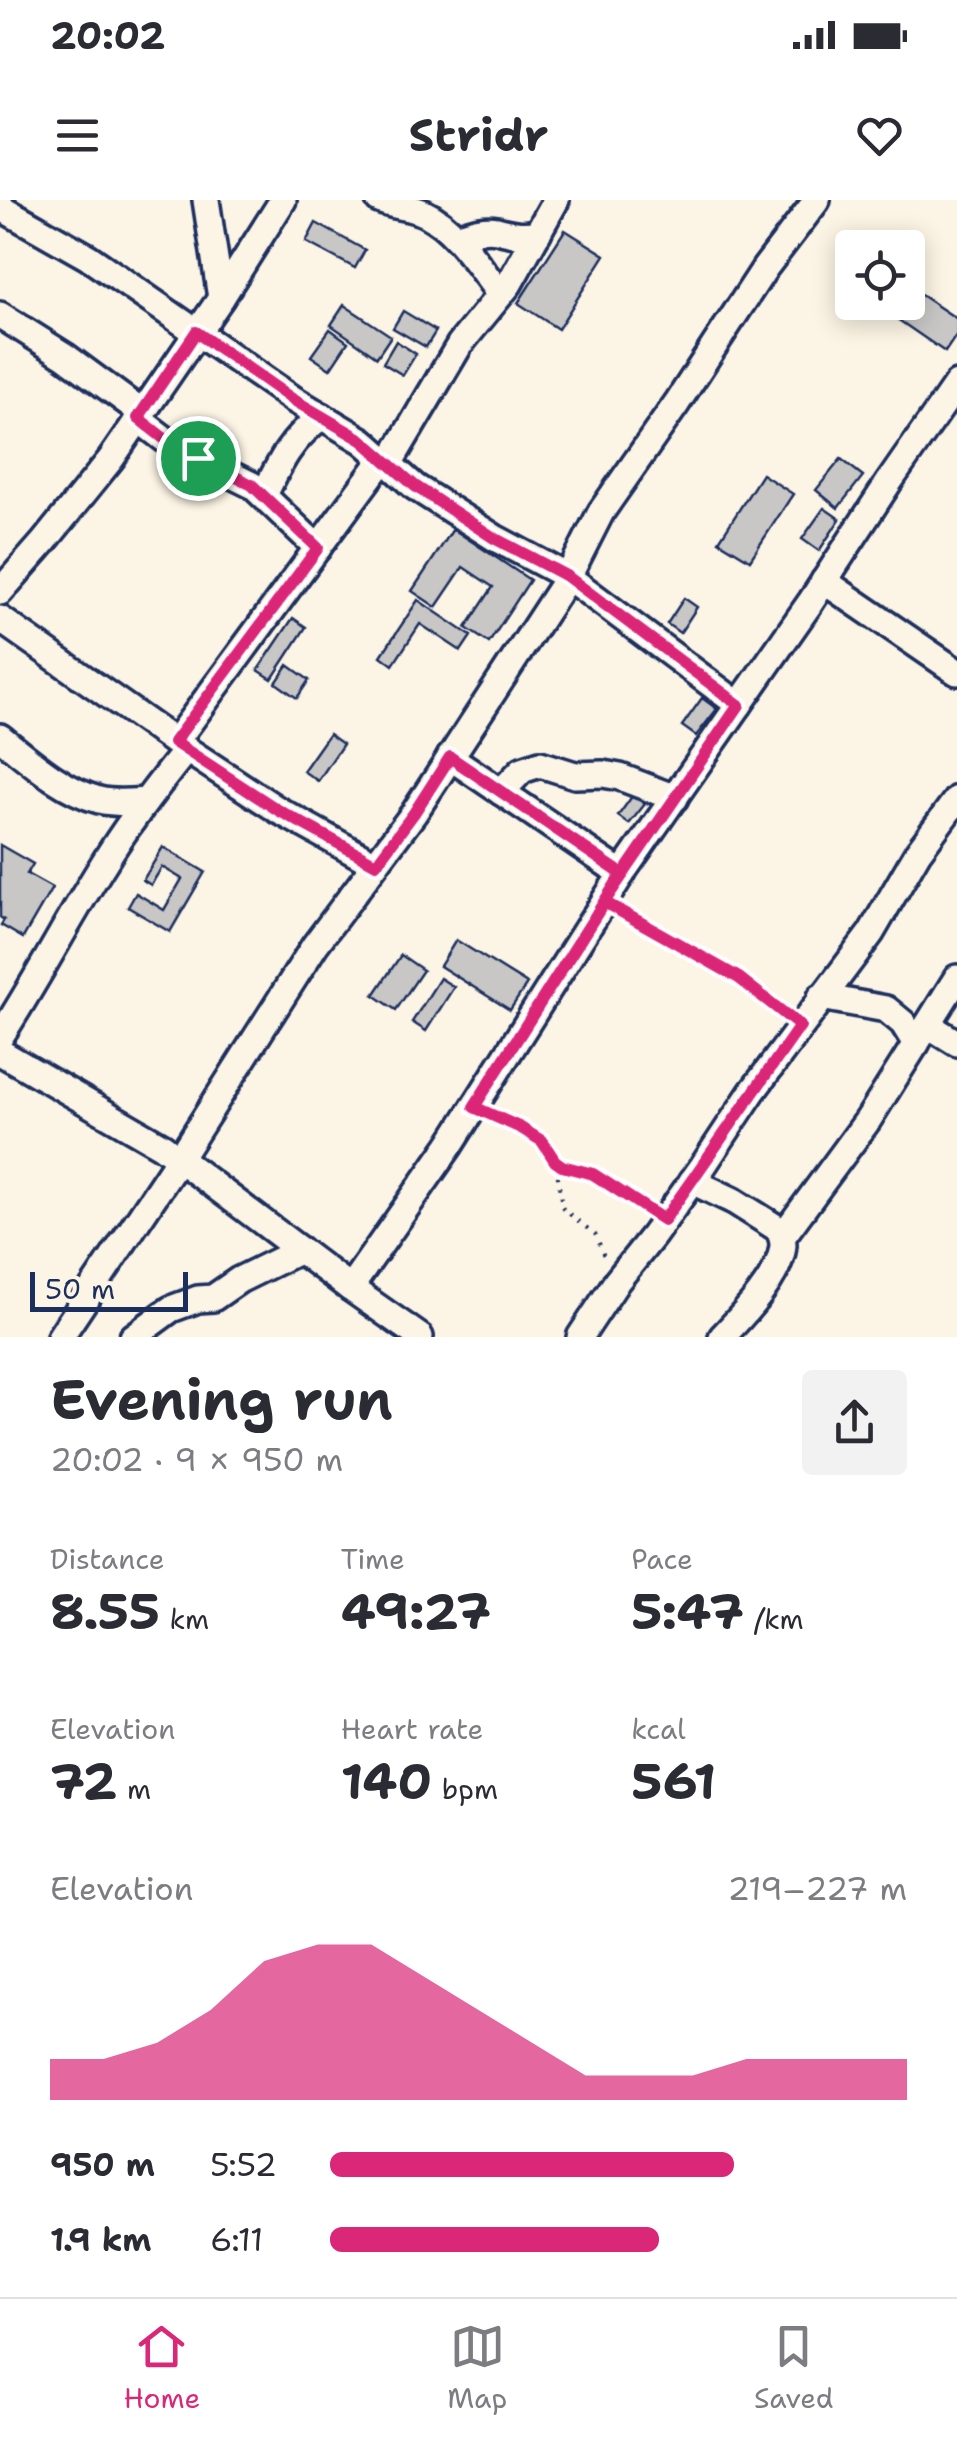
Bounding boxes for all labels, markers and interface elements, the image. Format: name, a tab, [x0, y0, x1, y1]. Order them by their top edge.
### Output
text: 20:02	[50, 10, 165, 61]
text: Stridr	[409, 105, 548, 165]
icon: menu	[50, 108, 105, 163]
icon: heart	[852, 108, 907, 163]
map controls	[835, 230, 925, 320]
button: locate	[835, 230, 925, 320]
pin	[156, 416, 241, 501]
icon: arrive	[171, 431, 226, 486]
scale bar	[30, 1267, 188, 1312]
text: 50 m	[45, 1270, 115, 1308]
text: Evening run	[50, 1363, 393, 1437]
button: share	[802, 1370, 907, 1475]
text: 20:02 · 9 × 950 m	[50, 1438, 343, 1481]
text: Distance	[50, 1540, 165, 1578]
text: Time	[341, 1540, 405, 1578]
text: Pace	[631, 1540, 693, 1578]
text: 8.55	[50, 1578, 160, 1645]
text: 49:27	[341, 1578, 491, 1645]
text: 5:47	[631, 1578, 744, 1645]
text: km	[160, 1600, 209, 1638]
text: /km	[744, 1600, 804, 1638]
text: Elevation	[50, 1710, 175, 1748]
text: Heart rate	[341, 1710, 483, 1748]
text: kcal	[631, 1710, 686, 1748]
text: 72	[50, 1748, 117, 1815]
text: 140	[341, 1748, 432, 1815]
text: 561	[631, 1748, 716, 1815]
text: m	[117, 1770, 151, 1808]
text: bpm	[432, 1770, 498, 1808]
text: Elevation	[50, 1867, 193, 1910]
text: 219–227 m	[727, 1867, 907, 1910]
text: 950 m	[50, 2143, 155, 2186]
text: 5:52	[210, 2143, 277, 2186]
text: 1.9 km	[50, 2218, 151, 2261]
text: 6:11	[210, 2218, 263, 2261]
tab: Home	[123, 2319, 200, 2417]
tab: Map	[447, 2319, 507, 2417]
tab: Saved	[754, 2319, 834, 2417]

